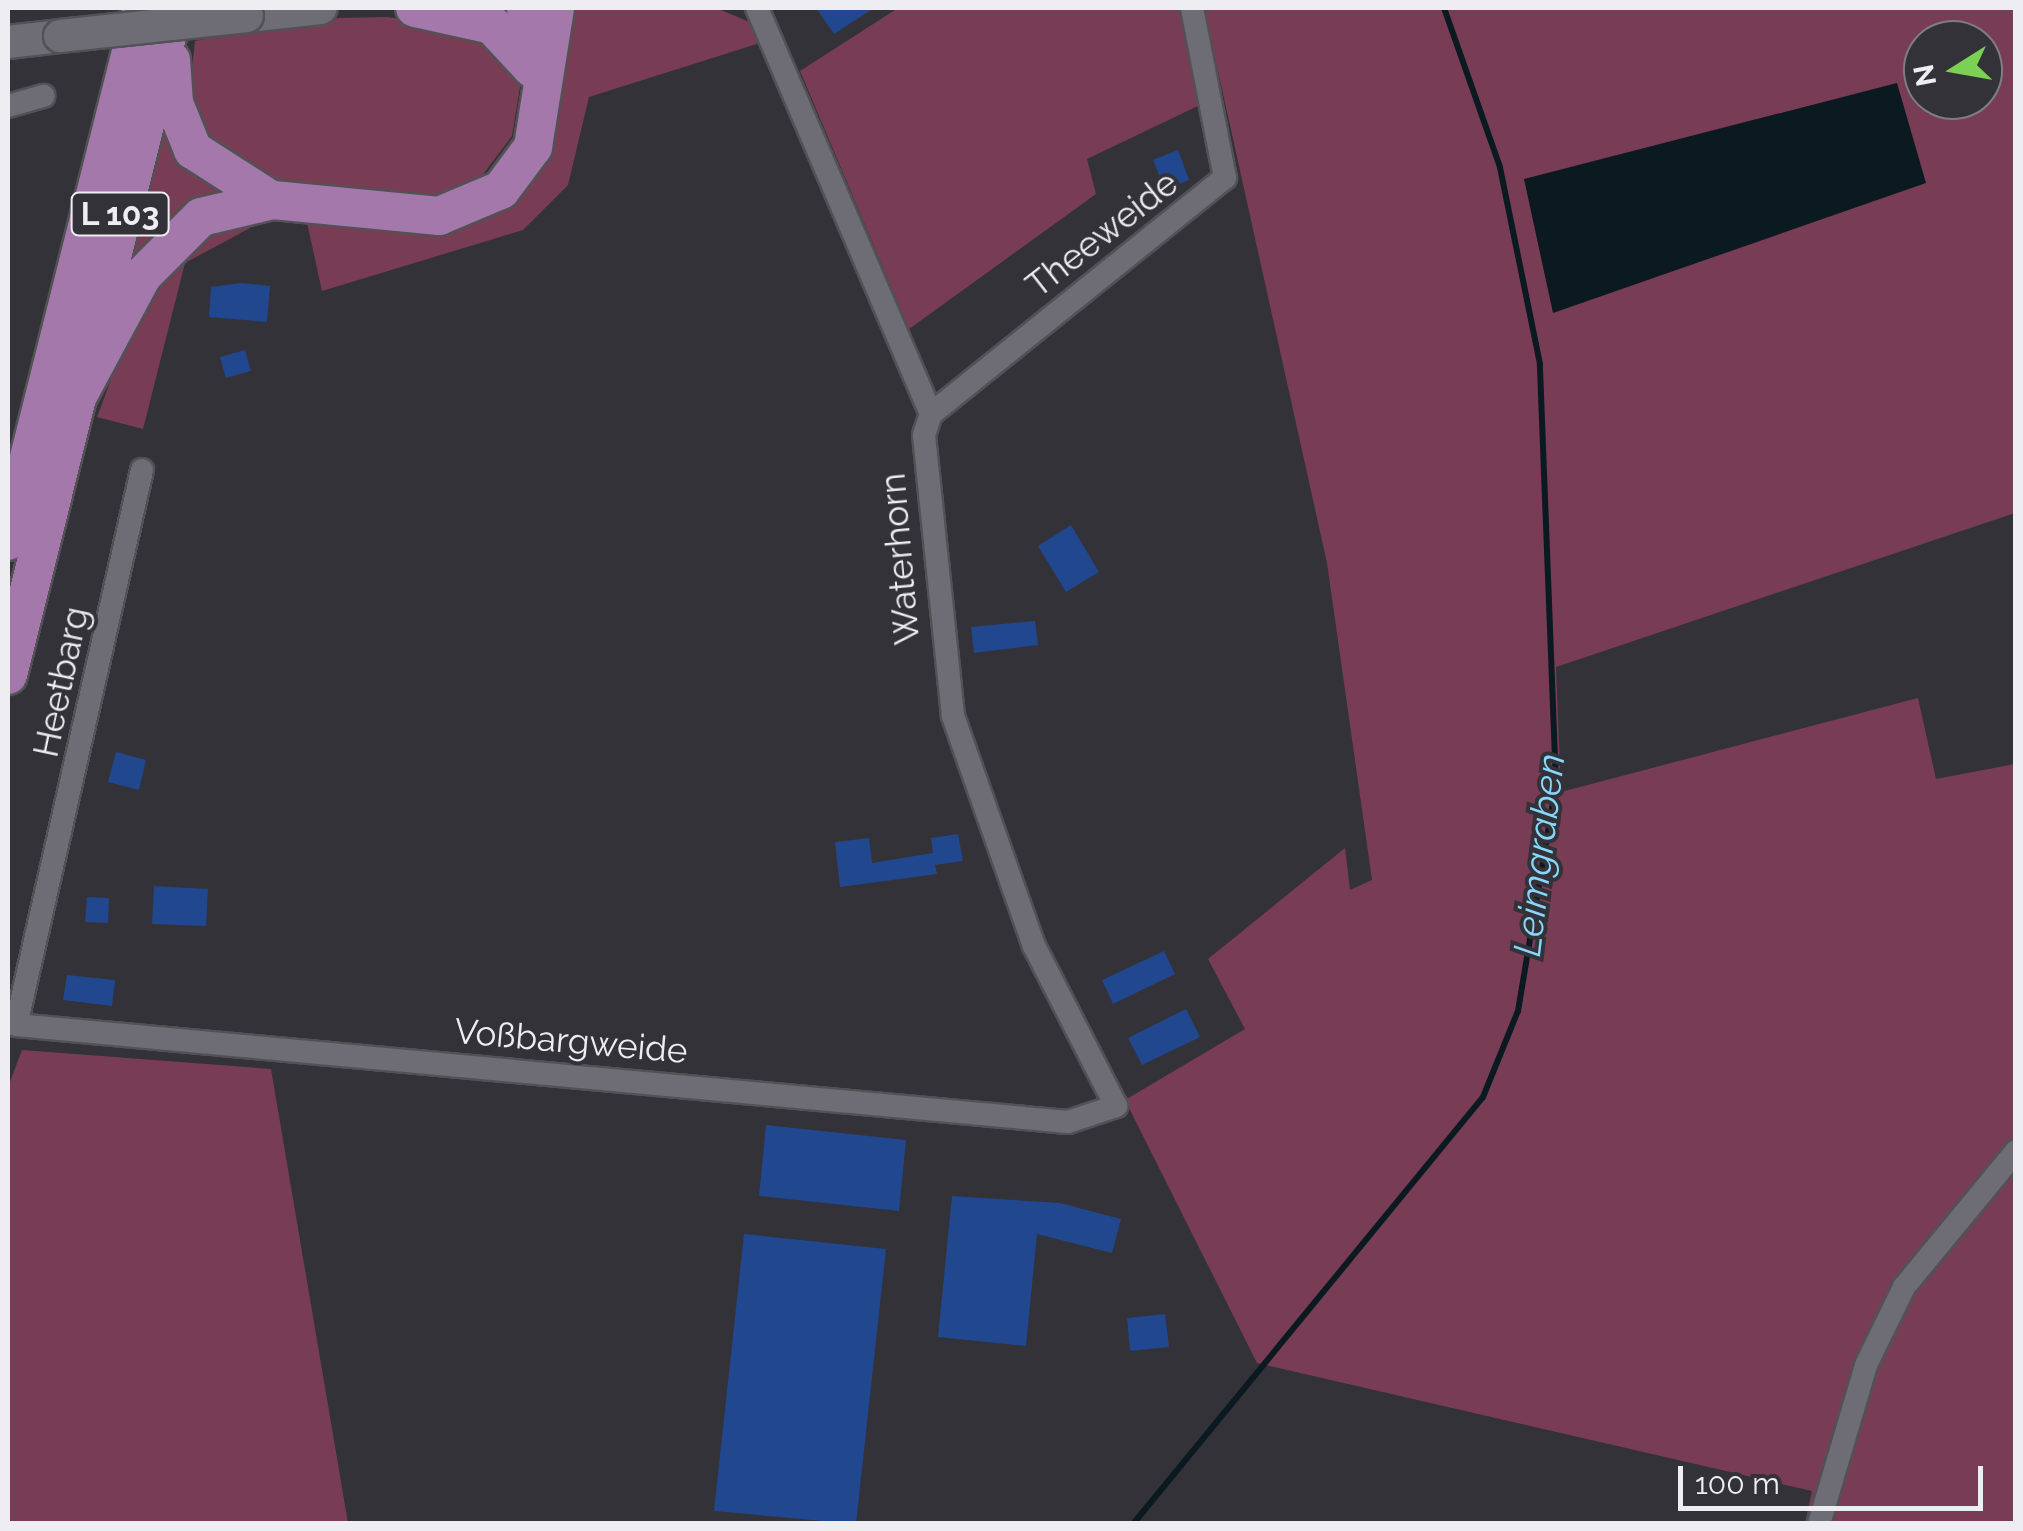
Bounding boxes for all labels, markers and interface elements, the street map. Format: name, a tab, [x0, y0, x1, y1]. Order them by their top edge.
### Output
north arrow	[1903, 20, 2003, 120]
text: N	[1907, 62, 1943, 89]
street label: Theeweide	[1018, 162, 1186, 306]
road number: L 103	[70, 187, 170, 241]
street label: Waterhorn	[872, 472, 928, 646]
street label: Heetbarg	[25, 603, 97, 761]
water label: Leimgraben	[1504, 751, 1574, 959]
street label: Voßbargweide	[453, 1010, 689, 1072]
scale bar	[1683, 1446, 1988, 1508]
text: 100 m	[1695, 1466, 1780, 1501]

